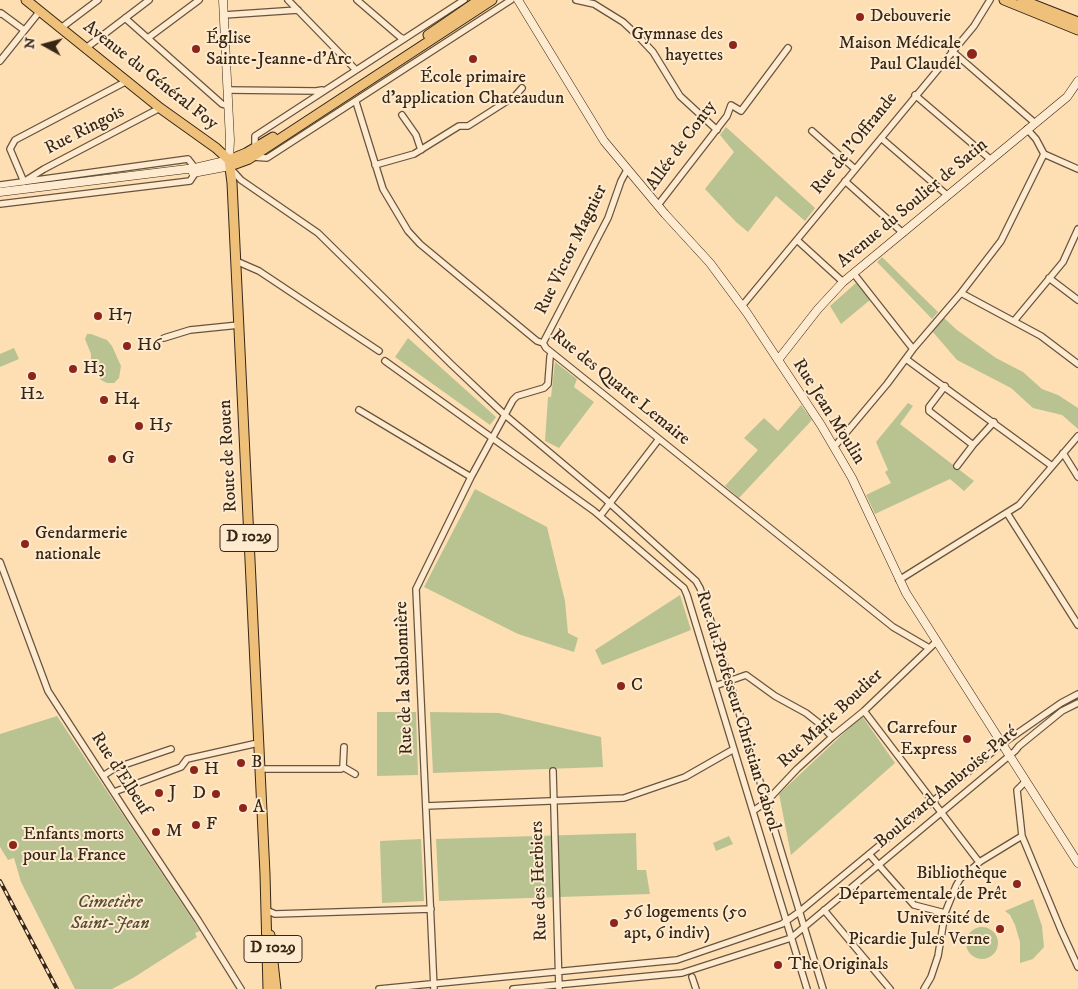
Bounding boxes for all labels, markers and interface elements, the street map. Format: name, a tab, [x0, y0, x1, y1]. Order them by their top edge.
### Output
place label: Debouverie	[870, 6, 951, 28]
marker: Debouverie	[854, 11, 866, 23]
street label: Avenue du Général Foy	[78, 17, 222, 135]
north arrow	[20, 20, 70, 70]
place label: Gymnase des hayettes	[632, 24, 723, 66]
place label: Église Sainte-Jeanne-d'Arc	[206, 28, 352, 70]
place label: Maison Médicale Paul Claudel	[839, 33, 961, 76]
text: N	[20, 36, 40, 50]
marker: Gymnase des hayettes	[727, 39, 739, 51]
marker: Église Sainte-Jeanne-d'Arc	[190, 43, 202, 55]
marker: Maison Médicale Paul Claudel	[965, 47, 979, 61]
marker: École primaire d'application Chateaudun	[467, 53, 479, 65]
place label: École primaire d'application Chateaudun	[382, 67, 564, 110]
street label: Rue de l'Offrande	[807, 89, 903, 199]
street label: Allée de Conty	[642, 97, 722, 195]
street label: Rue Ringois	[42, 102, 128, 160]
street label: Avenue du Soulier de Satin	[834, 135, 992, 273]
street label: Rue Victor Magnier	[531, 182, 613, 318]
place label: H7	[108, 305, 133, 327]
marker: H7	[92, 310, 104, 322]
street label: Rue des Quatre Lemaire	[546, 325, 694, 451]
place label: H6	[137, 335, 161, 357]
marker: H6	[121, 340, 133, 352]
street label: Rue Jean Moulin	[787, 355, 869, 469]
place label: H3	[83, 358, 105, 380]
marker: H3	[67, 363, 79, 375]
marker: H2	[26, 370, 38, 382]
place label: H2	[20, 384, 44, 406]
place label: H4	[114, 389, 139, 411]
marker: H4	[98, 394, 110, 406]
street label: Route de Rouen	[215, 399, 243, 513]
place label: H5	[149, 415, 173, 437]
marker: H5	[133, 420, 145, 432]
place label: G	[122, 448, 135, 470]
marker: G	[106, 453, 118, 465]
place label: Gendarmerie nationale	[35, 523, 127, 566]
road number: D 1029	[220, 524, 278, 552]
marker: Gendarmerie nationale	[19, 538, 31, 550]
street label: Rue du Professeur Christian Cabrol	[690, 588, 784, 834]
street label: Rue de la Sablonnière	[392, 601, 418, 755]
street label: Rue Marie Boudier	[774, 665, 888, 773]
place label: C	[631, 675, 643, 697]
marker: C	[615, 680, 627, 692]
place label: Carrefour Express	[887, 718, 957, 761]
street label: Boulevard Ambroise Paré	[871, 722, 1023, 854]
street label: Rue d'Elbeuf	[85, 729, 155, 819]
marker: Carrefour Express	[961, 733, 973, 745]
place label: B	[251, 752, 262, 774]
marker: B	[235, 757, 247, 769]
place label: H	[204, 759, 219, 781]
marker: H	[188, 764, 200, 776]
place label: J	[169, 782, 176, 804]
place label: D	[193, 783, 206, 805]
marker: J	[153, 787, 165, 799]
marker: D	[210, 788, 222, 800]
place label: A	[253, 797, 264, 819]
marker: A	[237, 802, 249, 814]
place label: F	[206, 814, 217, 836]
marker: F	[190, 819, 202, 831]
street label: Rue des Herbiers	[527, 820, 553, 942]
place label: M	[166, 821, 182, 843]
place label: Enfants morts pour la France	[23, 824, 126, 866]
marker: M	[150, 826, 162, 838]
marker: Enfants morts pour la France	[7, 839, 19, 851]
place label: Bibliothèque Départementale de Prêt	[839, 863, 1007, 906]
marker: Bibliothèque Départementale de Prêt	[1011, 878, 1023, 890]
park label: Cimetière Saint-Jean	[71, 892, 149, 934]
place label: 56 logements (50 apt, 6 indiv)	[624, 902, 747, 944]
place label: Université de Picardie Jules Verne	[848, 908, 990, 951]
marker: 56 logements (50 apt, 6 indiv)	[608, 917, 620, 929]
marker: Université de Picardie Jules Verne	[994, 923, 1006, 935]
road number: D 1029	[244, 936, 302, 962]
place label: The Originals	[788, 954, 888, 976]
marker: The Originals	[772, 959, 784, 971]

